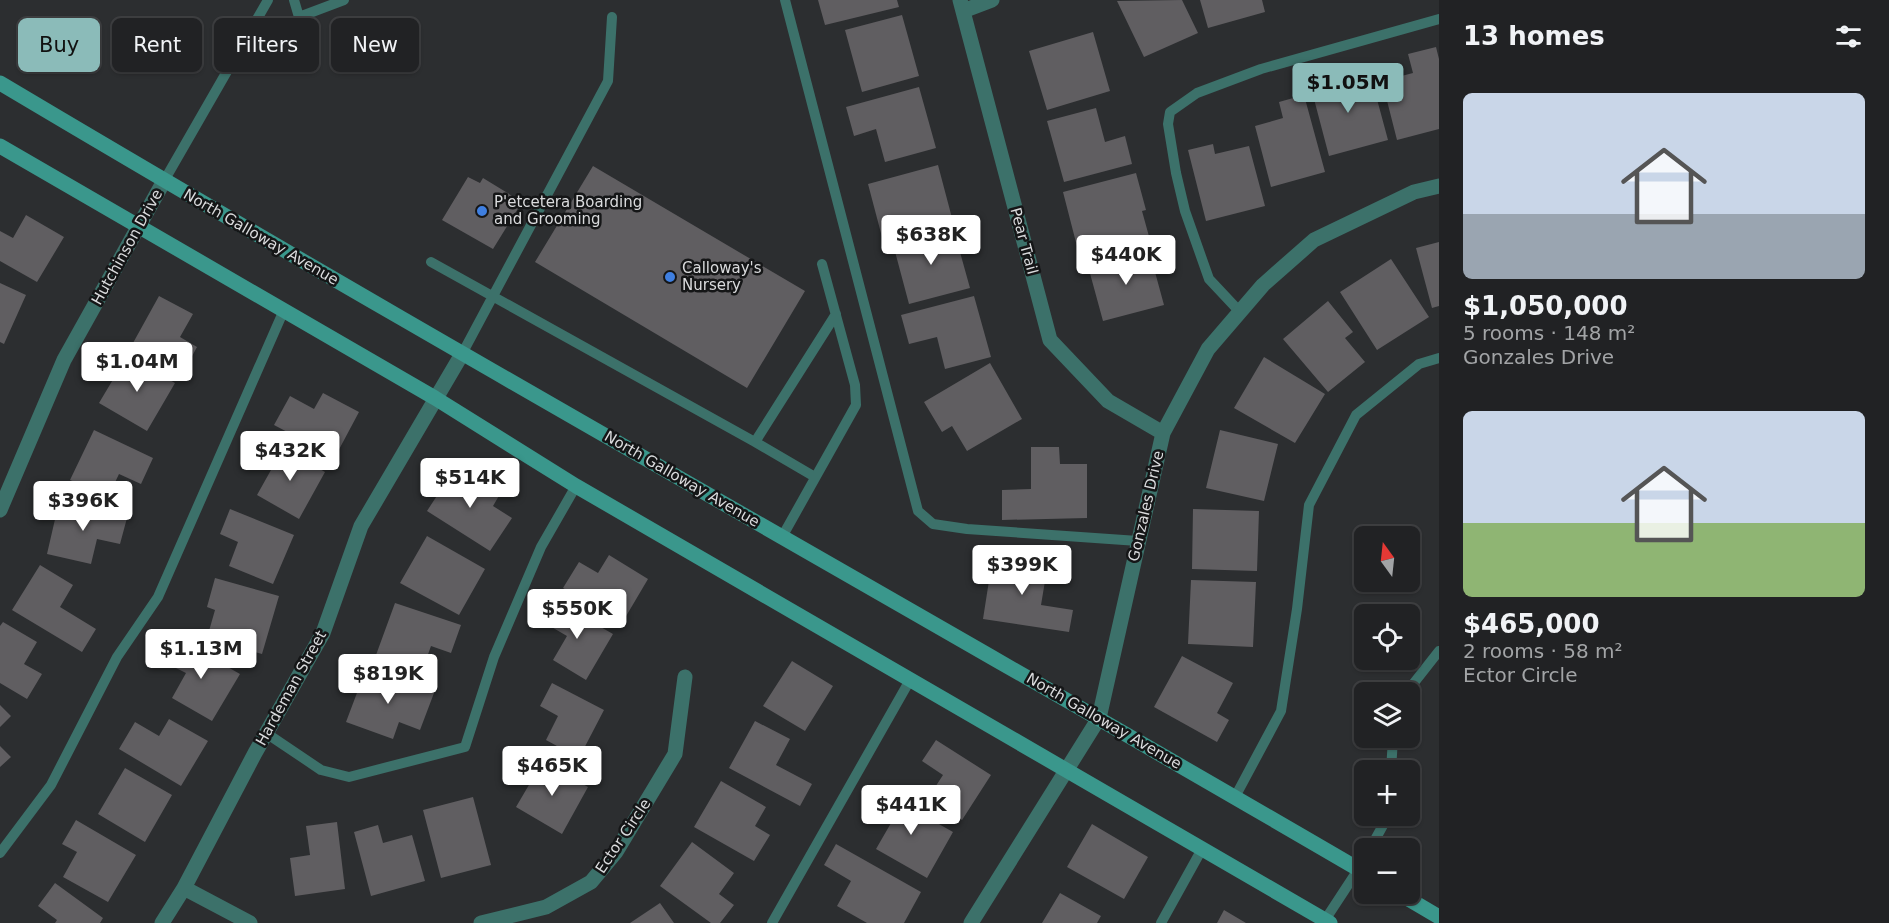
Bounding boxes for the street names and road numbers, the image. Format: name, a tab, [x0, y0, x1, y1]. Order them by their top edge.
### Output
street label: North Galloway Avenue	[180, 185, 342, 289]
street label: Hutchinson Drive	[88, 186, 166, 308]
street label: Pear Trail	[1006, 206, 1042, 276]
street label: North Galloway Avenue	[601, 427, 763, 531]
street label: Gonzales Drive	[1124, 449, 1168, 563]
street label: Hardeman Street	[252, 627, 330, 749]
street label: North Galloway Avenue	[1023, 669, 1185, 773]
street label: Ector Circle	[592, 795, 654, 877]

